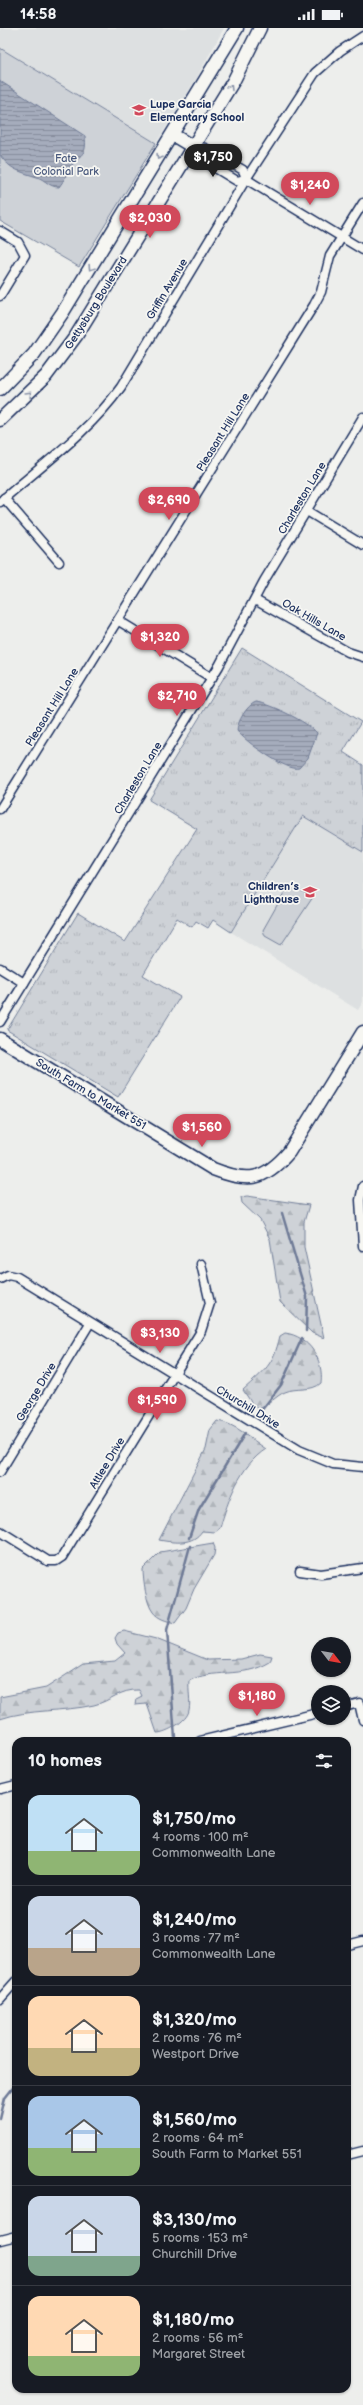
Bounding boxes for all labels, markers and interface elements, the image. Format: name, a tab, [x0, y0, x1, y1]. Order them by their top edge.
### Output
text: 14:58	[20, 5, 56, 24]
one-way arrow	[225, 84, 232, 91]
place label: Lupe Garcia Elementary School	[150, 98, 244, 124]
school or university icon: Lupe Garcia Elementary School	[131, 102, 147, 118]
pin: $1,750	[180, 144, 246, 178]
text: $1,750	[193, 149, 233, 165]
park label: Fate Colonial Park	[33, 152, 99, 178]
one-way arrow	[156, 153, 164, 160]
pin: $1,240	[277, 172, 343, 206]
text: $1,240	[290, 177, 330, 193]
pin: $2,030	[117, 205, 183, 239]
text: $2,030	[128, 210, 172, 226]
street label: Gettysburg Boulevard	[62, 254, 130, 352]
street label: Griffin Avenue	[144, 256, 191, 322]
one-way arrow	[88, 264, 95, 271]
street label: Pleasant Hill Lane	[194, 390, 253, 473]
one-way arrow	[24, 391, 32, 399]
street label: Charleston Lane	[275, 459, 329, 536]
pin: $2,690	[136, 487, 202, 521]
text: $2,690	[148, 492, 190, 508]
street label: Oak Hills Lane	[280, 596, 349, 644]
pin: $1,320	[127, 624, 193, 658]
text: $1,320	[140, 629, 180, 645]
street label: Pleasant Hill Lane	[23, 665, 82, 748]
pin: $2,710	[144, 683, 210, 717]
text: $2,710	[157, 688, 197, 704]
street label: Charleston Lane	[111, 739, 165, 816]
place label: Children’s Lighthouse	[244, 880, 300, 906]
school or university icon: Children’s Lighthouse	[302, 884, 318, 900]
street label: South Farm to Market 551	[33, 1056, 149, 1132]
pin: $1,560	[169, 1114, 235, 1148]
text: $1,560	[182, 1119, 222, 1135]
pin: $3,130	[127, 1320, 193, 1354]
text: $3,130	[140, 1325, 180, 1341]
street label: George Drive	[13, 1360, 59, 1424]
street label: Churchill Drive	[214, 1383, 283, 1431]
pin: $1,590	[124, 1387, 190, 1421]
text: $1,590	[137, 1392, 177, 1408]
street label: Attlee Drive	[87, 1435, 128, 1491]
north arrow	[311, 1637, 351, 1677]
map controls	[311, 1637, 351, 1725]
pin: $1,180	[224, 1683, 290, 1717]
button: layers	[311, 1685, 351, 1725]
text: $1,180	[238, 1688, 276, 1704]
icon: filters	[313, 1750, 335, 1772]
text: 10 homes	[28, 1751, 102, 1771]
text: $1,750/mo	[152, 1809, 236, 1829]
icon: home	[60, 1811, 108, 1859]
text: 4 rooms · 100 m²	[152, 1829, 249, 1845]
text: Commonwealth Lane	[152, 1845, 276, 1861]
text: $1,240/mo	[152, 1910, 236, 1930]
icon: home	[60, 1912, 108, 1960]
text: 3 rooms · 77 m²	[152, 1930, 240, 1946]
text: Commonwealth Lane	[152, 1946, 276, 1962]
text: $1,320/mo	[152, 2010, 237, 2030]
icon: home	[60, 2012, 108, 2060]
text: 2 rooms · 76 m²	[152, 2030, 242, 2046]
text: Westport Drive	[152, 2046, 239, 2062]
text: $1,560/mo	[152, 2110, 237, 2130]
icon: home	[60, 2112, 108, 2160]
text: 2 rooms · 64 m²	[152, 2130, 244, 2146]
text: South Farm to Market 551	[152, 2146, 302, 2162]
text: $3,130/mo	[152, 2210, 237, 2230]
icon: home	[60, 2212, 108, 2260]
text: 5 rooms · 153 m²	[152, 2230, 248, 2246]
text: Churchill Drive	[152, 2246, 237, 2262]
text: $1,180/mo	[152, 2310, 234, 2330]
icon: home	[60, 2312, 108, 2360]
text: 2 rooms · 56 m²	[152, 2330, 243, 2346]
text: Margaret Street	[152, 2346, 245, 2362]

